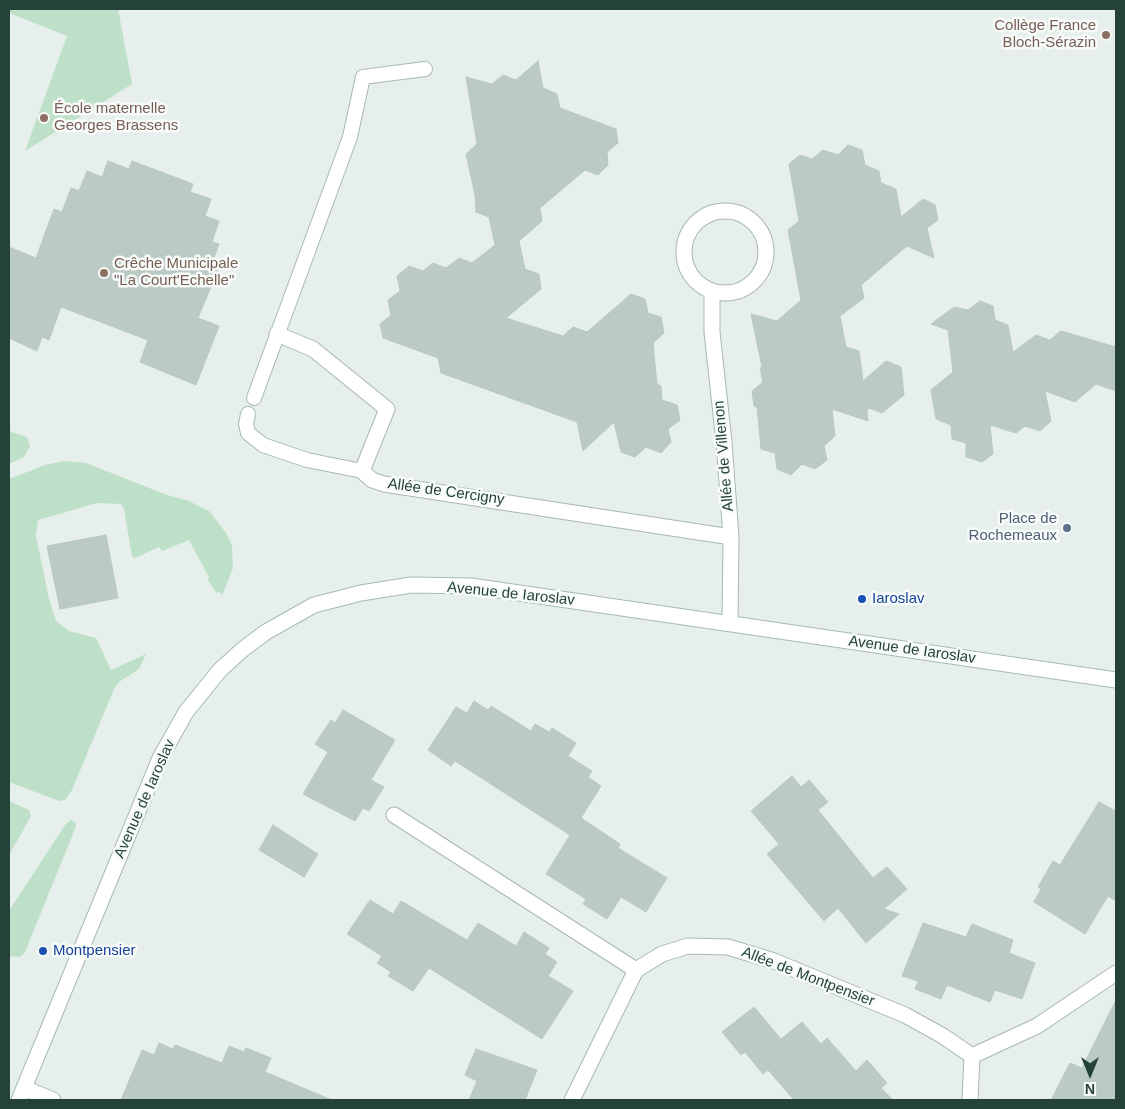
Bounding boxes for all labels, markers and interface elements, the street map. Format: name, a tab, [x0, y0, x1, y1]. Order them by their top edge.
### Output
place label: Collège France Bloch-Sérazin	[994, 17, 1096, 52]
marker: Collège France Bloch-Sérazin	[1100, 29, 1112, 41]
place label: École maternelle Georges Brassens	[54, 100, 178, 135]
marker: École maternelle Georges Brassens	[38, 112, 50, 124]
place label: Crêche Municipale "La Court'Echelle"	[114, 255, 238, 290]
marker: Crêche Municipale "La Court'Echelle"	[98, 267, 110, 279]
street label: Allée de Villenon	[710, 400, 738, 512]
street label: Allée de Cercigny	[387, 475, 505, 509]
place label: Place de Rochemeaux	[969, 510, 1057, 545]
marker: Place de Rochemeaux	[1061, 522, 1073, 534]
street label: Avenue de Iaroslav	[446, 578, 576, 610]
place label: Iaroslav	[872, 590, 925, 608]
marker: Iaroslav	[856, 593, 868, 605]
street label: Avenue de Iaroslav	[847, 632, 977, 668]
street label: Avenue de Iaroslav	[111, 737, 179, 861]
place label: Montpensier	[53, 942, 136, 960]
street label: Allée de Montpensier	[739, 943, 877, 1011]
marker: Montpensier	[37, 945, 49, 957]
north arrow	[1065, 1049, 1115, 1099]
text: N	[1085, 1081, 1095, 1097]

